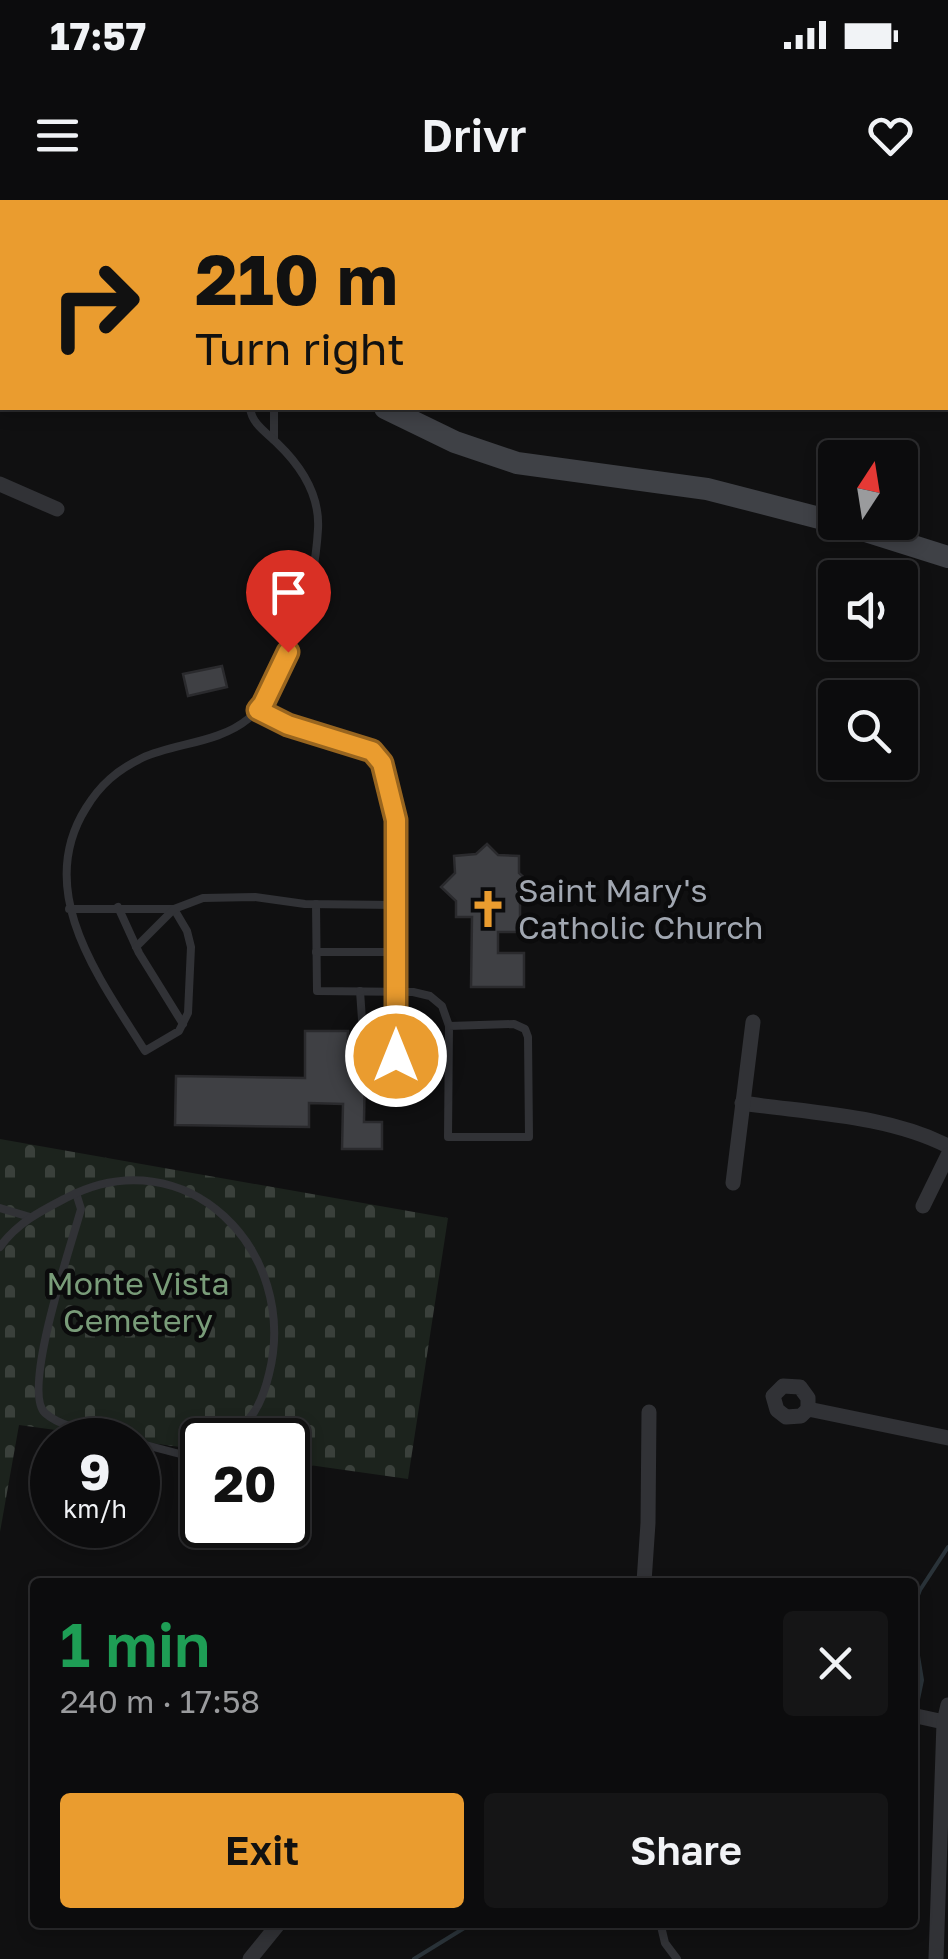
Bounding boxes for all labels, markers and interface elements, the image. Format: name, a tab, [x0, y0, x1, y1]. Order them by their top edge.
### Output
text: 17:57	[50, 13, 146, 58]
icon: menu	[30, 108, 85, 163]
text: Drivr	[421, 108, 527, 162]
icon: heart	[863, 108, 918, 163]
text: 210 m	[195, 236, 398, 320]
icon: right	[30, 240, 160, 370]
text: Turn right	[195, 321, 405, 375]
north arrow	[818, 440, 918, 540]
map controls	[818, 440, 918, 780]
pin	[246, 550, 331, 653]
button: sound	[818, 560, 918, 660]
icon: arrive	[261, 565, 316, 620]
button: search	[818, 680, 918, 780]
place label: Saint Mary's Catholic Church	[518, 871, 764, 946]
church icon: Saint Mary's Catholic Church	[467, 888, 509, 930]
position arrow	[344, 1004, 448, 1108]
park label: Monte Vista Cemetery	[46, 1264, 230, 1339]
speed limit sign: 20	[180, 1418, 310, 1548]
text: 9	[79, 1441, 111, 1501]
text: km/h	[63, 1493, 127, 1524]
text: 1 min	[60, 1608, 210, 1680]
button: close	[783, 1611, 888, 1716]
text: 240 m · 17:58	[60, 1682, 260, 1720]
button: Exit	[60, 1793, 464, 1908]
button: Share	[484, 1793, 888, 1908]

